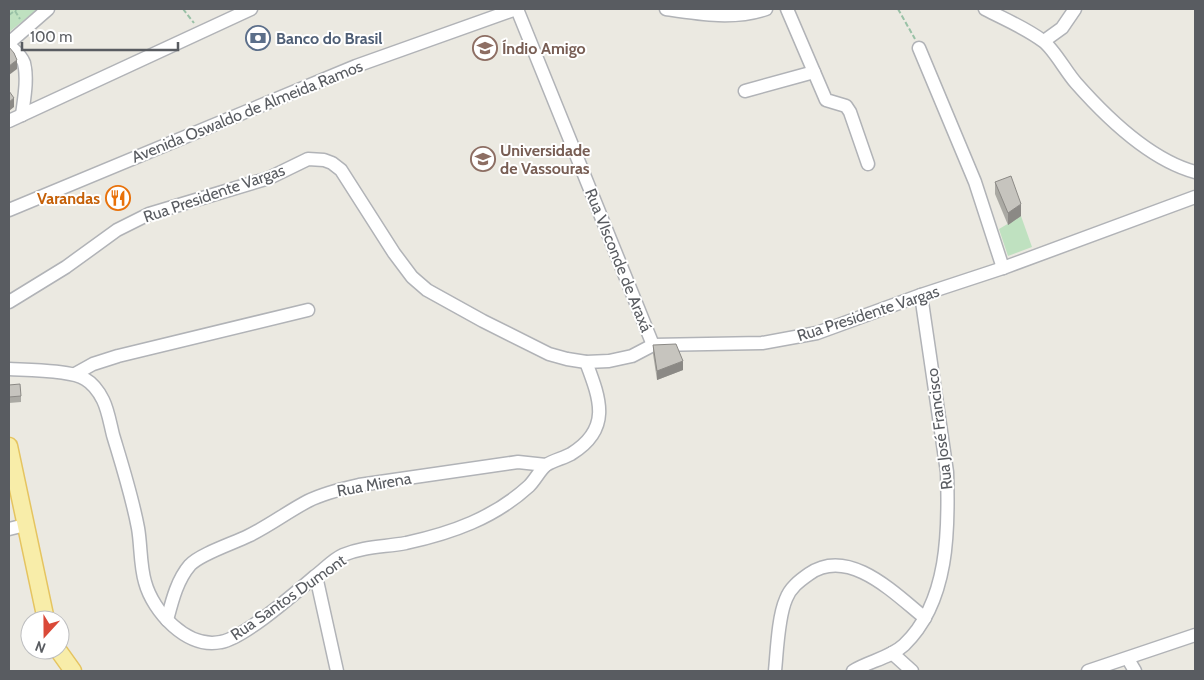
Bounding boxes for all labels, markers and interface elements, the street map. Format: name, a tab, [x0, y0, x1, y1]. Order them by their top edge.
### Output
scale bar	[22, 20, 179, 52]
bank icon: Banco do Brasil	[245, 25, 271, 51]
text: 100 m	[30, 28, 72, 46]
place label: Banco do Brasil	[276, 29, 383, 48]
school or university icon: Índio Amigo	[472, 35, 498, 61]
place label: Índio Amigo	[502, 39, 586, 58]
street label: Avenida Oswaldo de Almeida Ramos	[129, 56, 366, 167]
place label: Universidade de Vassouras	[500, 141, 590, 178]
school or university icon: Universidade de Vassouras	[470, 146, 496, 172]
street label: Rua Presidente Vargas	[141, 160, 288, 227]
restaurant icon: Varandas	[105, 185, 131, 211]
street label: Rua VIsconde de Araxá	[581, 186, 656, 335]
place label: Varandas	[37, 189, 100, 208]
street label: Rua Presidente Vargas	[795, 281, 942, 345]
street label: Rua José Francisco	[923, 367, 956, 491]
street label: Rua Mirena	[335, 469, 413, 500]
street label: Rua Santos Dumont	[227, 550, 350, 644]
north arrow	[20, 610, 70, 660]
text: N	[32, 637, 48, 657]

